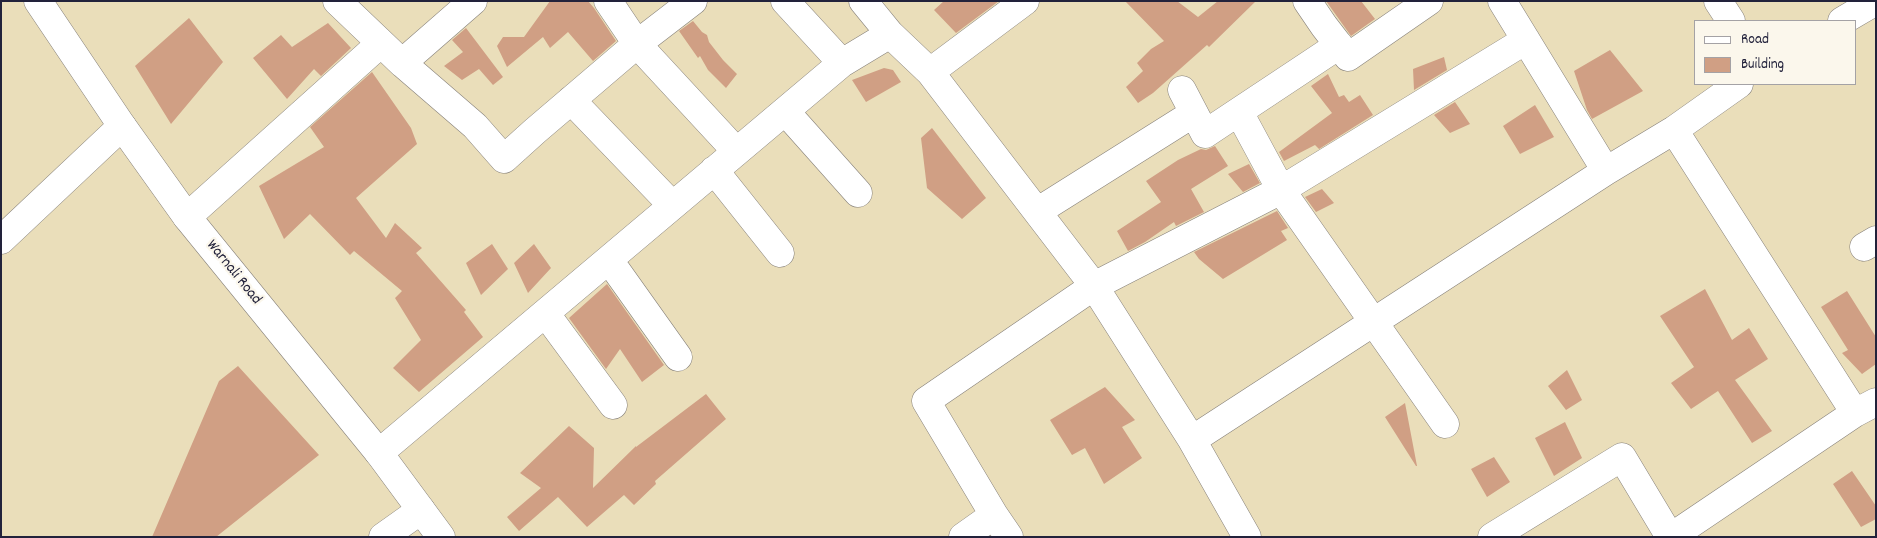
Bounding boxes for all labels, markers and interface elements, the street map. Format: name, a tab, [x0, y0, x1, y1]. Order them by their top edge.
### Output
legend	[1694, 20, 1857, 85]
text: Road	[1741, 29, 1769, 51]
text: Building	[1741, 54, 1784, 76]
street label: Warnali Road	[201, 237, 265, 309]

